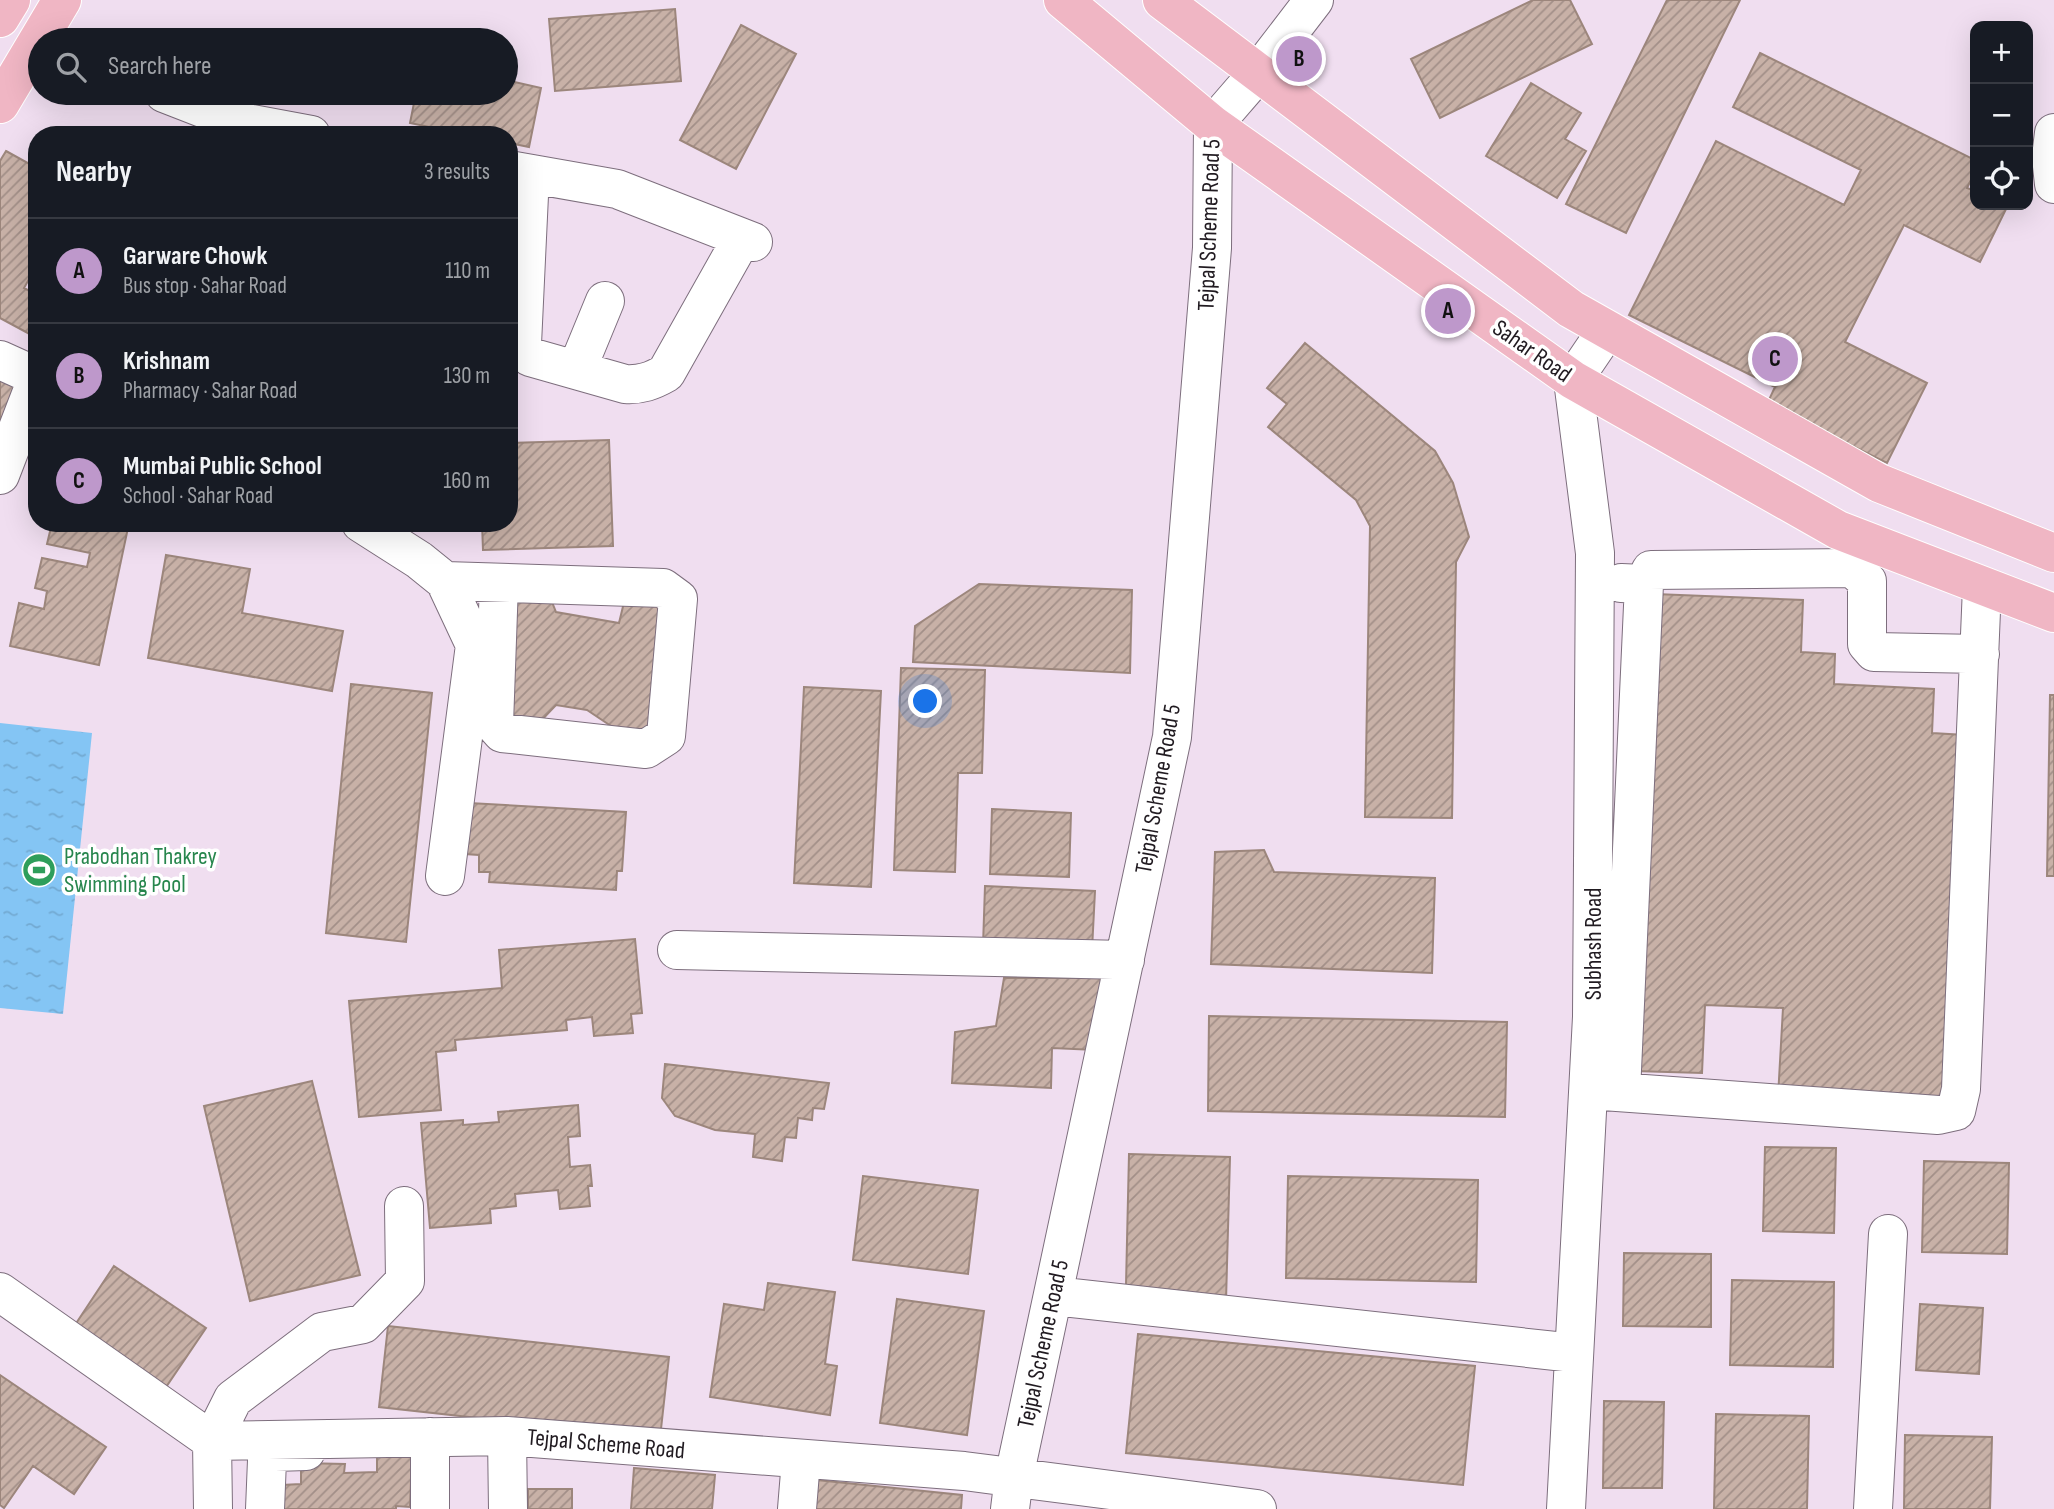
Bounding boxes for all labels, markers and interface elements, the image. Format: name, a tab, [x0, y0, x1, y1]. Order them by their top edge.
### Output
map controls	[1970, 21, 2033, 210]
button: +	[1970, 21, 2033, 84]
search box	[28, 28, 518, 105]
pin: B	[1276, 33, 1322, 85]
icon: search	[52, 48, 90, 86]
text: Search here	[108, 51, 211, 82]
button: −	[1970, 84, 2033, 147]
street label: Tejpal Scheme Road 5	[1192, 139, 1226, 311]
button: locate	[1970, 147, 2033, 210]
text: Nearby	[56, 154, 132, 190]
text: 3 results	[424, 158, 490, 186]
text: Garware Chowk	[123, 241, 267, 272]
text: A	[74, 257, 84, 285]
text: 110 m	[445, 257, 490, 285]
text: Bus stop · Sahar Road	[123, 272, 287, 300]
pin: A	[1425, 285, 1471, 337]
street label: Sahar Road	[1487, 313, 1577, 389]
pin: C	[1752, 333, 1798, 385]
text: Krishnam	[123, 346, 210, 377]
text: B	[74, 362, 84, 390]
text: 130 m	[444, 362, 490, 390]
text: Pharmacy · Sahar Road	[123, 377, 297, 405]
text: Mumbai Public School	[123, 451, 322, 482]
text: C	[73, 467, 85, 495]
text: 160 m	[443, 467, 490, 495]
text: School · Sahar Road	[123, 482, 273, 510]
your location	[908, 684, 942, 718]
street label: Tejpal Scheme Road 5	[1129, 702, 1187, 876]
place label: Prabodhan Thakrey Swimming Pool	[64, 842, 217, 899]
sports icon: Prabodhan Thakrey Swimming Pool	[20, 851, 58, 889]
street label: Subhash Road	[1579, 888, 1608, 1000]
street label: Tejpal Scheme Road 5	[1011, 1257, 1075, 1431]
street label: Tejpal Scheme Road	[526, 1423, 686, 1465]

